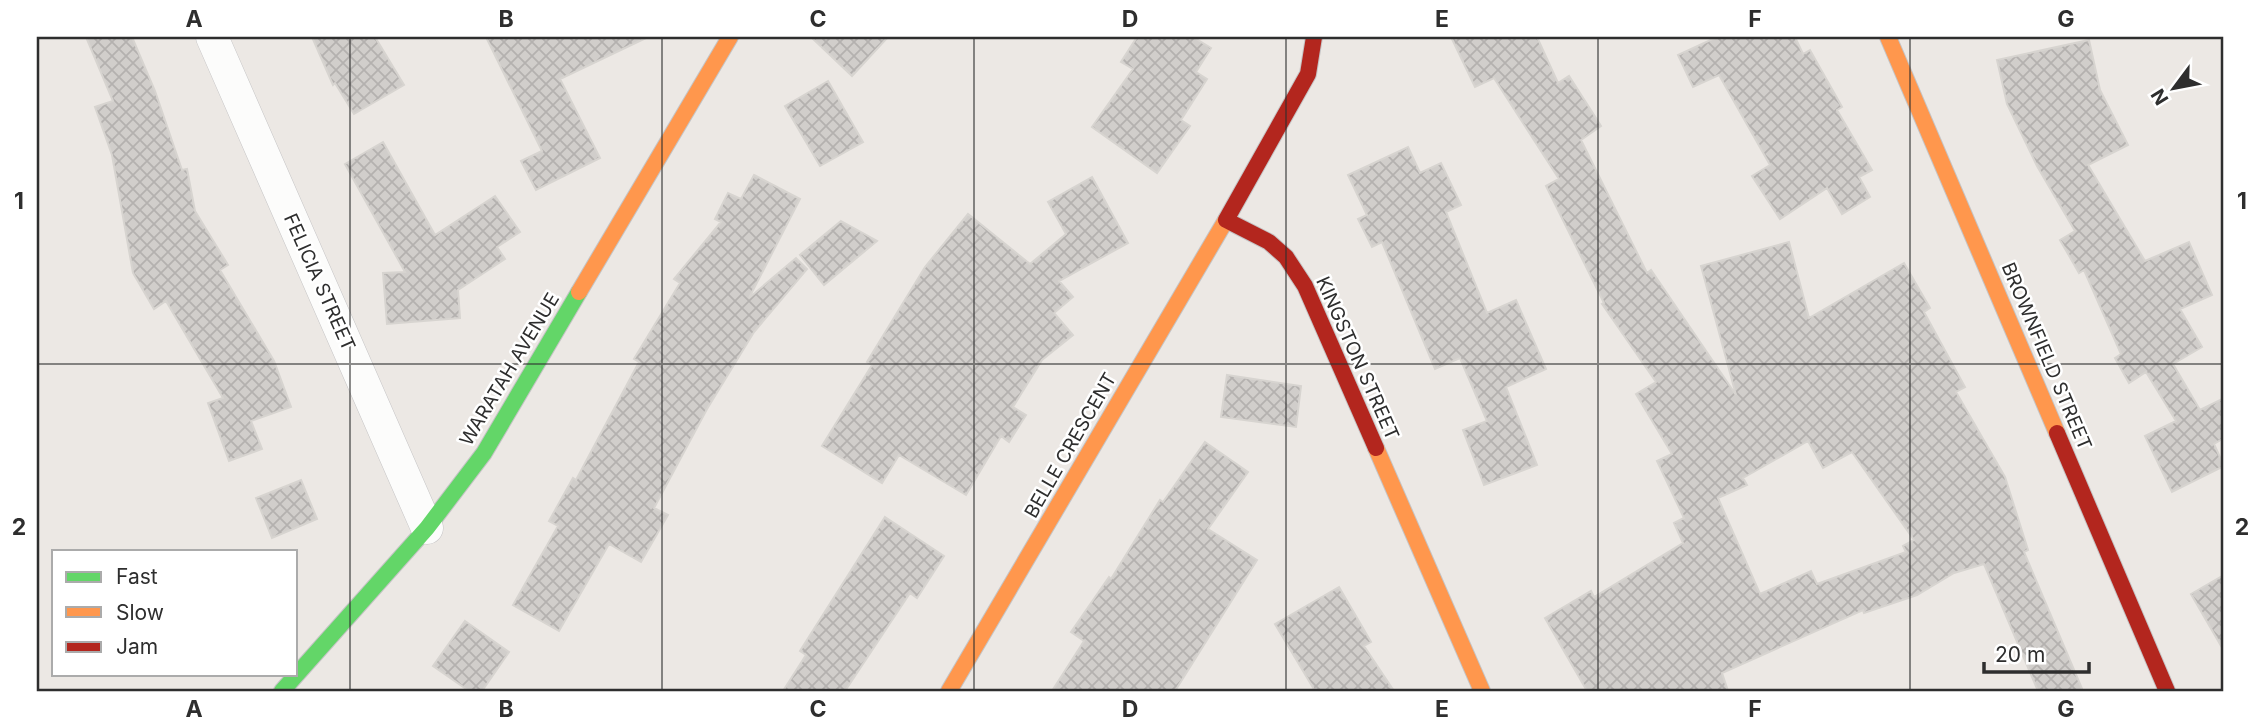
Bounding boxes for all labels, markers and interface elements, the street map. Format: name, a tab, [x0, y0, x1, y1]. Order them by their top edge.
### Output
text: A	[185, 5, 203, 33]
text: B	[498, 5, 514, 33]
text: C	[809, 5, 827, 33]
text: D	[1122, 5, 1138, 33]
text: E	[1435, 5, 1449, 33]
text: F	[1748, 5, 1762, 33]
text: G	[2057, 5, 2075, 33]
north arrow	[2138, 52, 2208, 122]
text: N	[2146, 85, 2174, 109]
text: 1	[14, 187, 24, 215]
text: 1	[2237, 187, 2247, 215]
street label: FELICIA STREET	[279, 210, 360, 354]
street label: BROWNFIELD STREET	[1997, 259, 2097, 453]
street label: KINGSTON STREET	[1311, 273, 1404, 443]
street label: WARATAH AVENUE	[455, 289, 564, 450]
street label: BELLE CRESCENT	[1020, 369, 1121, 522]
text: 2	[12, 513, 26, 541]
text: 2	[2235, 513, 2249, 541]
legend	[52, 550, 298, 676]
text: Fast	[116, 564, 158, 589]
text: Slow	[116, 600, 164, 625]
scale bar	[1984, 630, 2090, 674]
text: Jam	[116, 634, 158, 659]
text: 20 m	[1995, 642, 2045, 667]
text: A	[185, 695, 203, 723]
text: B	[498, 695, 514, 723]
text: C	[809, 695, 827, 723]
text: D	[1122, 695, 1138, 723]
text: E	[1435, 695, 1449, 723]
text: F	[1748, 695, 1762, 723]
text: G	[2057, 695, 2075, 723]

